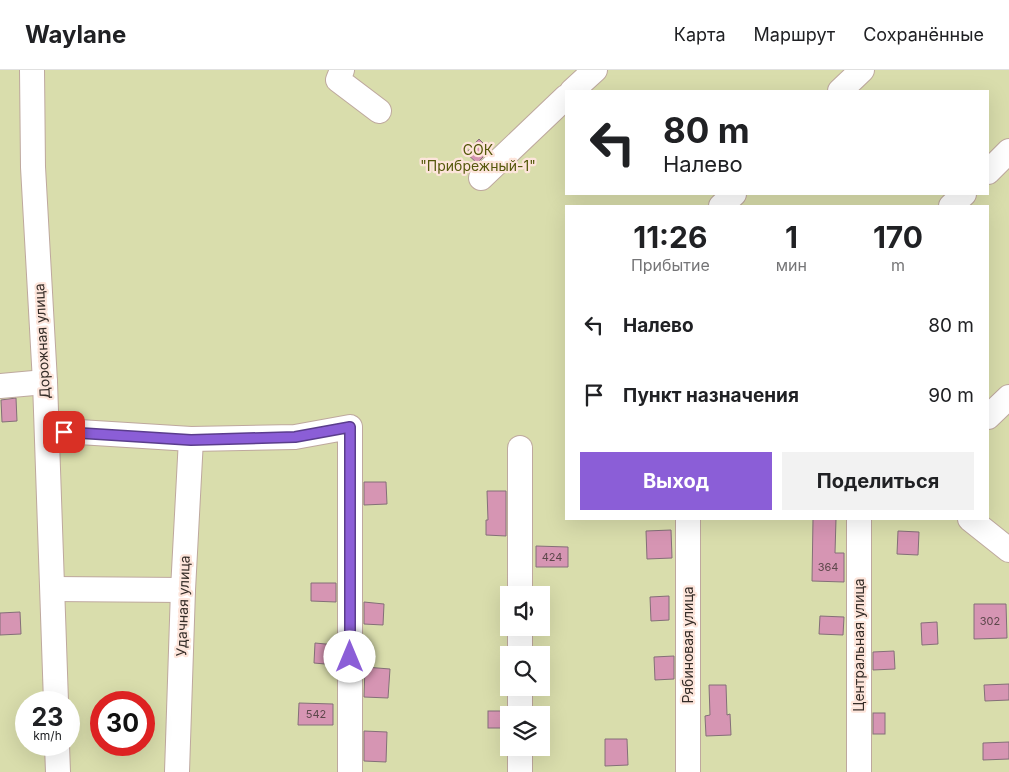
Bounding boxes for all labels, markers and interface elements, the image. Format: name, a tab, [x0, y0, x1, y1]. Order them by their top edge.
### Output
text: Waylane	[25, 20, 126, 49]
text: Карта	[674, 24, 726, 45]
text: Маршрут	[754, 24, 835, 45]
text: Сохранённые	[863, 24, 984, 45]
text: 80 m	[663, 109, 750, 151]
icon: left	[580, 110, 645, 175]
park label: СОК "Прибрежный-1"	[420, 141, 536, 174]
text: Налево	[663, 151, 743, 177]
text: 11:26	[633, 219, 708, 255]
text: 1	[785, 219, 798, 255]
text: 170	[873, 219, 923, 255]
text: Прибытие	[631, 255, 710, 275]
text: мин	[776, 255, 807, 275]
text: m	[891, 255, 905, 275]
street label: Дорожная улица	[30, 283, 53, 399]
icon: left	[580, 311, 608, 339]
text: Налево	[623, 314, 694, 337]
text: 80 m	[928, 314, 974, 337]
icon: arrive	[580, 381, 608, 409]
text: Пункт назначения	[623, 384, 799, 407]
text: 90 m	[928, 384, 974, 407]
pin	[43, 411, 85, 453]
icon: arrive	[50, 418, 78, 446]
button: Выход	[580, 452, 772, 510]
button: Поделиться	[782, 452, 974, 510]
house number: 424	[542, 550, 562, 564]
street label: Удачная улица	[172, 555, 193, 657]
house number: 364	[818, 560, 838, 574]
street label: Центральная улица	[850, 578, 867, 712]
map controls	[500, 586, 550, 756]
button: sound	[500, 586, 550, 636]
street label: Рябиновая улица	[679, 586, 696, 704]
house number: 302	[980, 614, 1000, 628]
position arrow	[323, 630, 375, 682]
button: search	[500, 646, 550, 696]
speed limit sign: 30	[90, 691, 155, 756]
text: 23	[32, 702, 63, 732]
button: layers	[500, 706, 550, 756]
house number: 542	[306, 707, 326, 721]
text: km/h	[33, 728, 62, 743]

